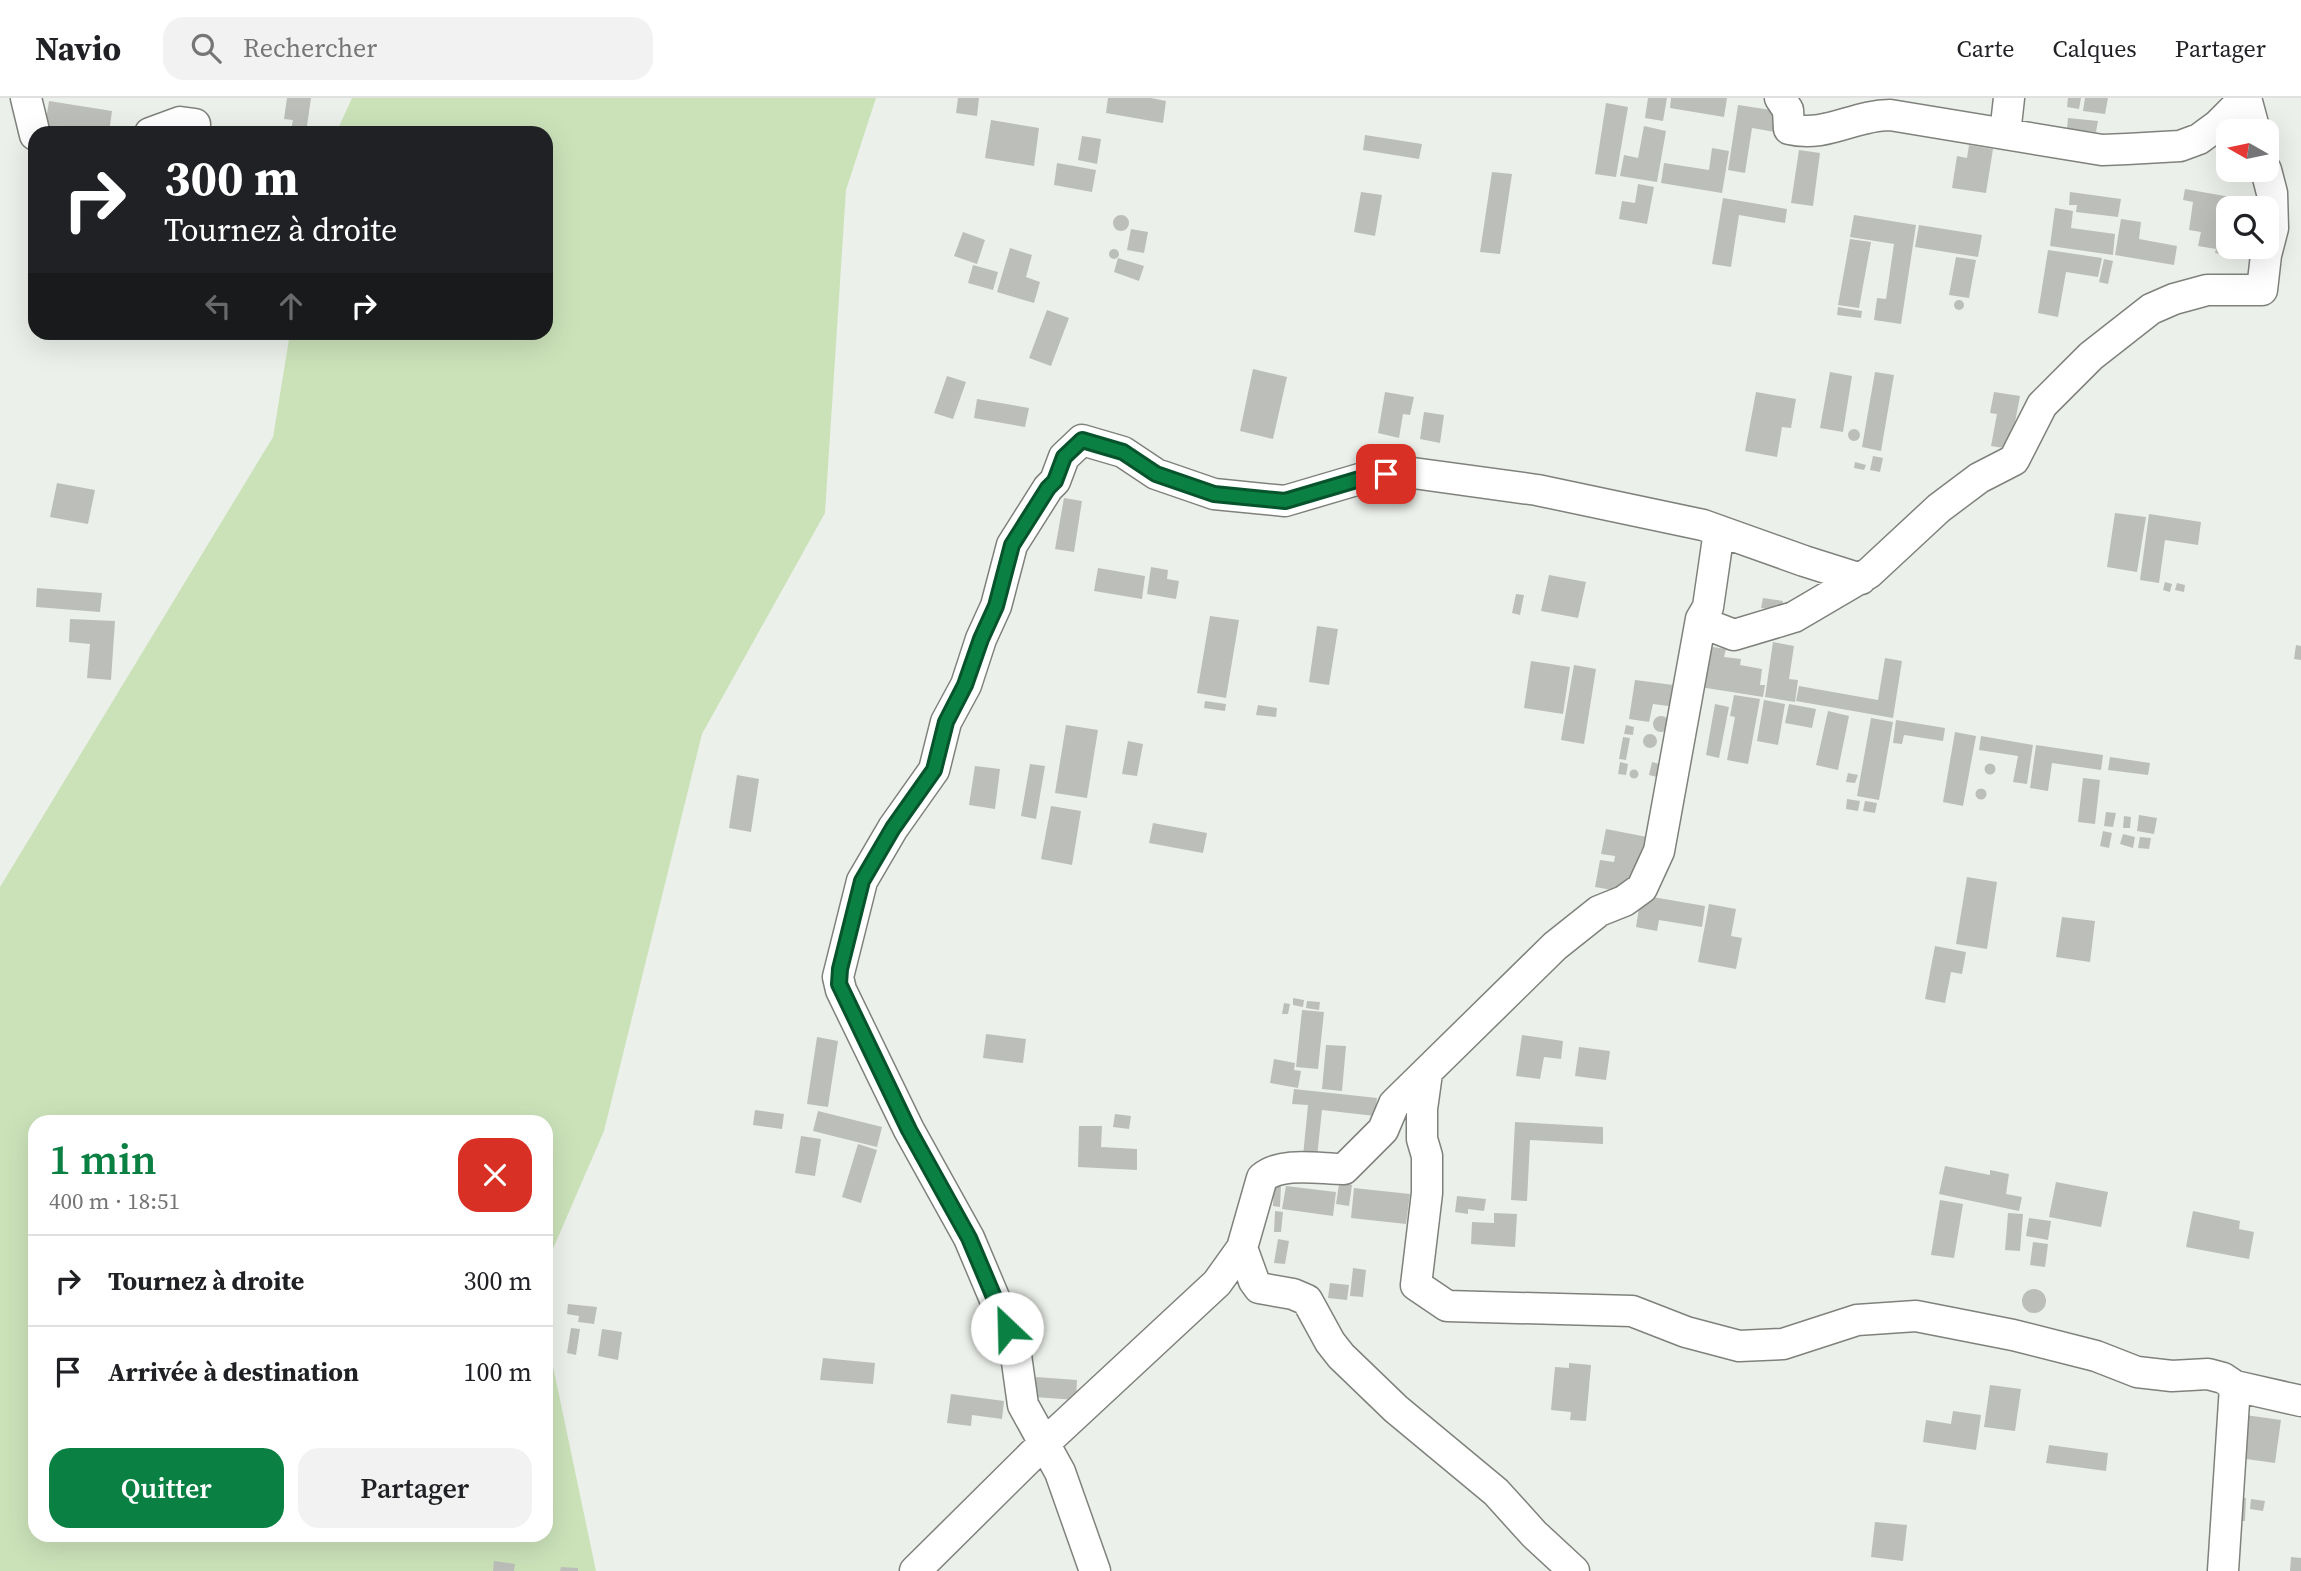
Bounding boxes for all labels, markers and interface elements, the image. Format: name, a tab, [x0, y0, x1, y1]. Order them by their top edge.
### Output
search box	[163, 17, 653, 80]
text: Navio	[35, 26, 121, 71]
icon: search	[187, 29, 225, 67]
text: Rechercher	[243, 30, 377, 66]
text: Carte	[1957, 32, 2015, 65]
text: Calques	[2053, 32, 2137, 65]
text: Partager	[2175, 32, 2266, 65]
north arrow	[2216, 119, 2278, 182]
map controls	[2216, 119, 2279, 259]
text: 300 m	[164, 144, 299, 211]
icon: right	[49, 154, 140, 245]
button: search	[2216, 196, 2279, 259]
text: Tournez à droite	[164, 208, 397, 252]
icon: left	[199, 287, 237, 325]
icon: ahead	[272, 287, 310, 325]
icon: right	[345, 287, 383, 325]
pin	[1356, 444, 1416, 504]
icon: arrive	[1367, 455, 1405, 493]
text: 1 min	[49, 1130, 157, 1188]
button: close	[458, 1138, 532, 1212]
text: 400 m · 18:51	[49, 1185, 180, 1217]
icon: right	[49, 1262, 87, 1300]
text: Tournez à droite	[108, 1263, 304, 1299]
text: 300 m	[464, 1263, 532, 1299]
position arrow	[970, 1291, 1044, 1365]
icon: arrive	[49, 1353, 87, 1391]
text: Arrivée à destination	[108, 1354, 359, 1390]
text: 100 m	[464, 1354, 532, 1390]
button: Quitter	[49, 1448, 284, 1528]
button: Partager	[298, 1448, 532, 1528]

